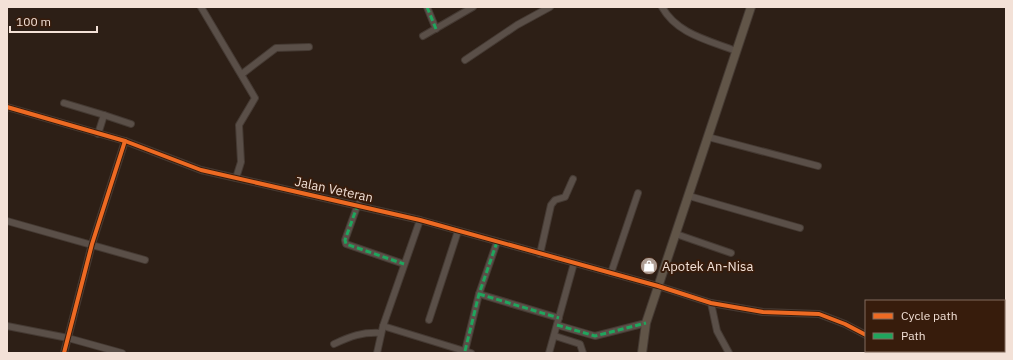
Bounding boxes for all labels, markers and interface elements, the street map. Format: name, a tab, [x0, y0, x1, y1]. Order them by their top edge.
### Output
scale bar	[10, 8, 97, 34]
text: 100 m	[16, 14, 51, 29]
street label: Jalan Veteran	[293, 173, 375, 206]
shop icon: Apotek An-Nisa	[639, 256, 659, 276]
place label: Apotek An-Nisa	[662, 258, 753, 275]
legend	[865, 300, 1005, 352]
text: Cycle path	[901, 308, 958, 323]
text: Path	[901, 328, 926, 343]

